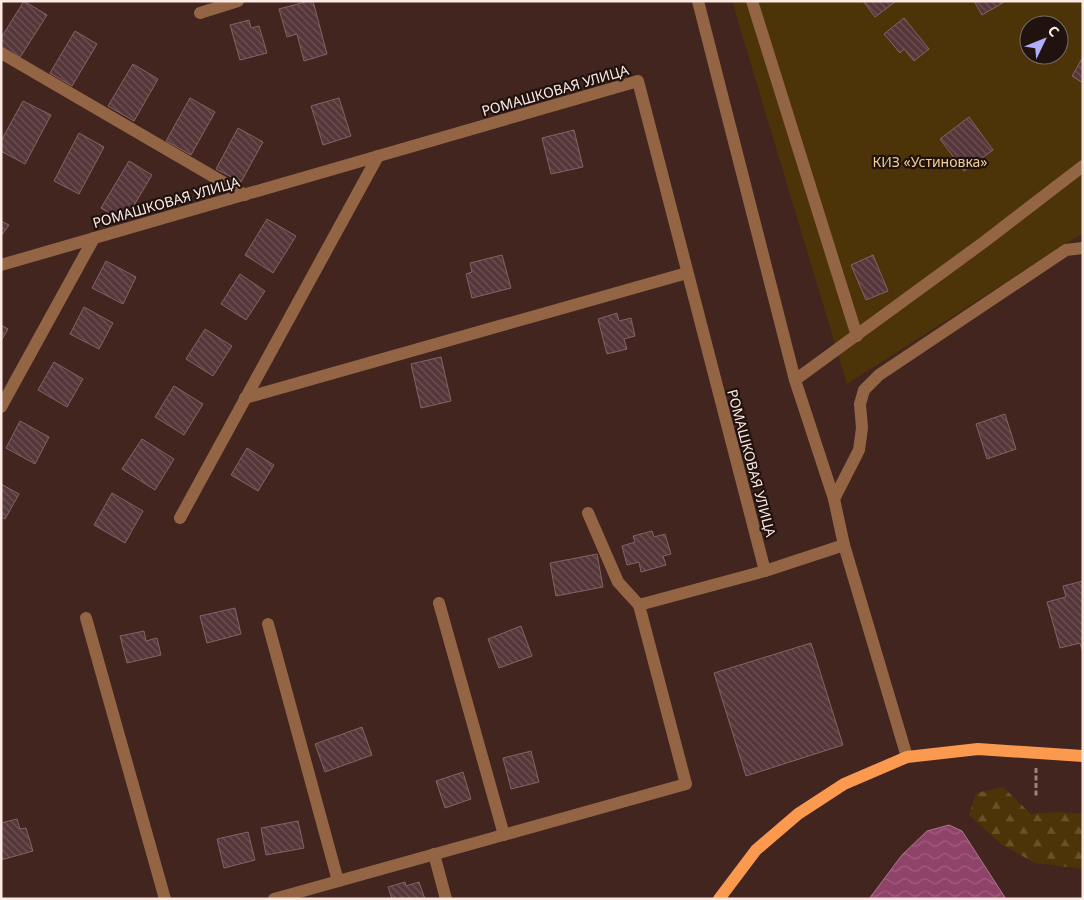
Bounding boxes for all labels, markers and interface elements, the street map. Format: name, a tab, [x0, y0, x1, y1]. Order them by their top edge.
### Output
north arrow	[1019, 15, 1069, 65]
text: С	[1044, 21, 1064, 41]
street label: РОМАШКОВАЯ УЛИЦА	[479, 60, 631, 120]
park label: КИЗ «Устиновка»	[873, 152, 987, 171]
street label: РОМАШКОВАЯ УЛИЦА	[90, 172, 242, 232]
street label: РОМАШКОВАЯ УЛИЦА	[723, 387, 781, 539]

